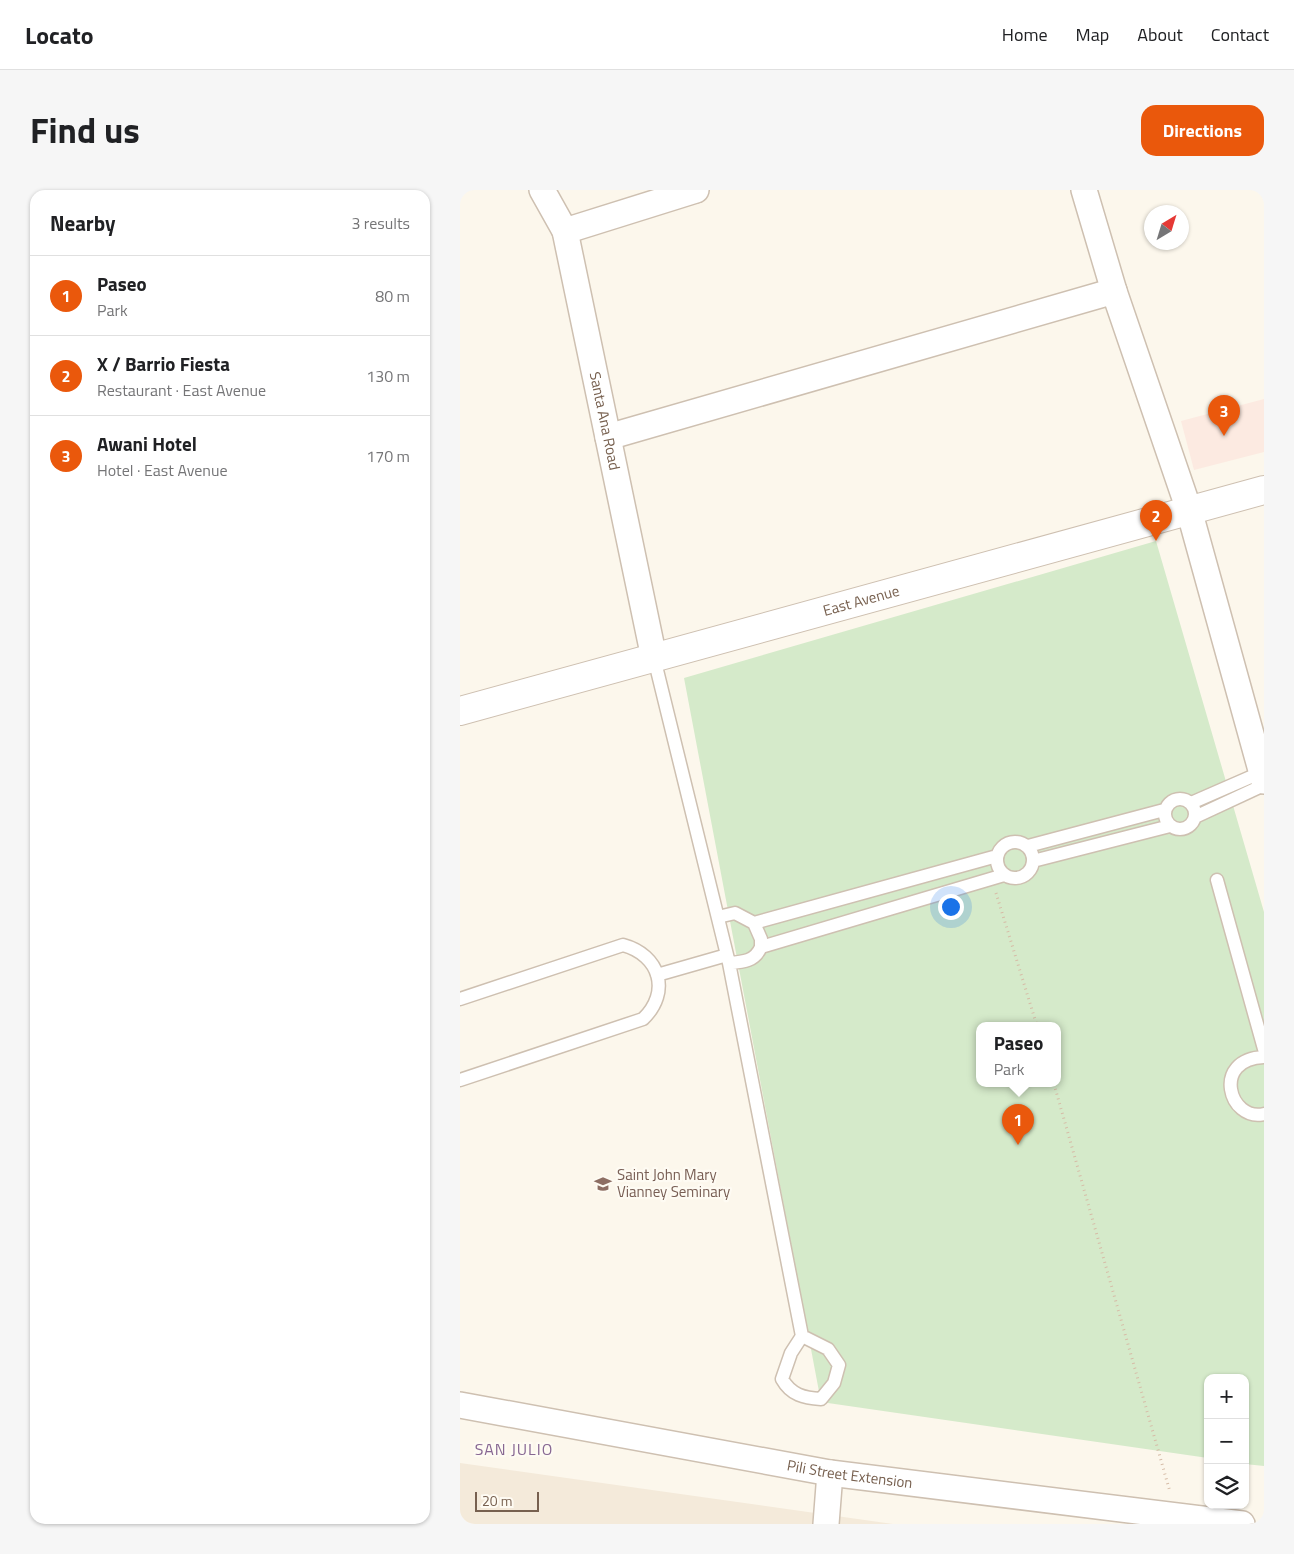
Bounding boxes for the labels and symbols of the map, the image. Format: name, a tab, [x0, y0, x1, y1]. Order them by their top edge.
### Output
north arrow	[1144, 205, 1189, 250]
street label: Santa Ana Road	[584, 369, 627, 472]
pin: 3	[1208, 395, 1240, 436]
pin: 2	[1140, 500, 1172, 541]
street label: East Avenue	[820, 579, 902, 622]
your location	[938, 894, 964, 920]
pin: 1	[1002, 1104, 1034, 1145]
place label: Saint John Mary Vianney Seminary	[617, 1163, 730, 1203]
school or university icon: Saint John Mary Vianney Seminary	[593, 1174, 613, 1194]
district label: SAN JULIO	[475, 1437, 553, 1461]
street label: Pili Street Extension	[785, 1453, 914, 1494]
scale bar	[475, 1489, 539, 1512]

